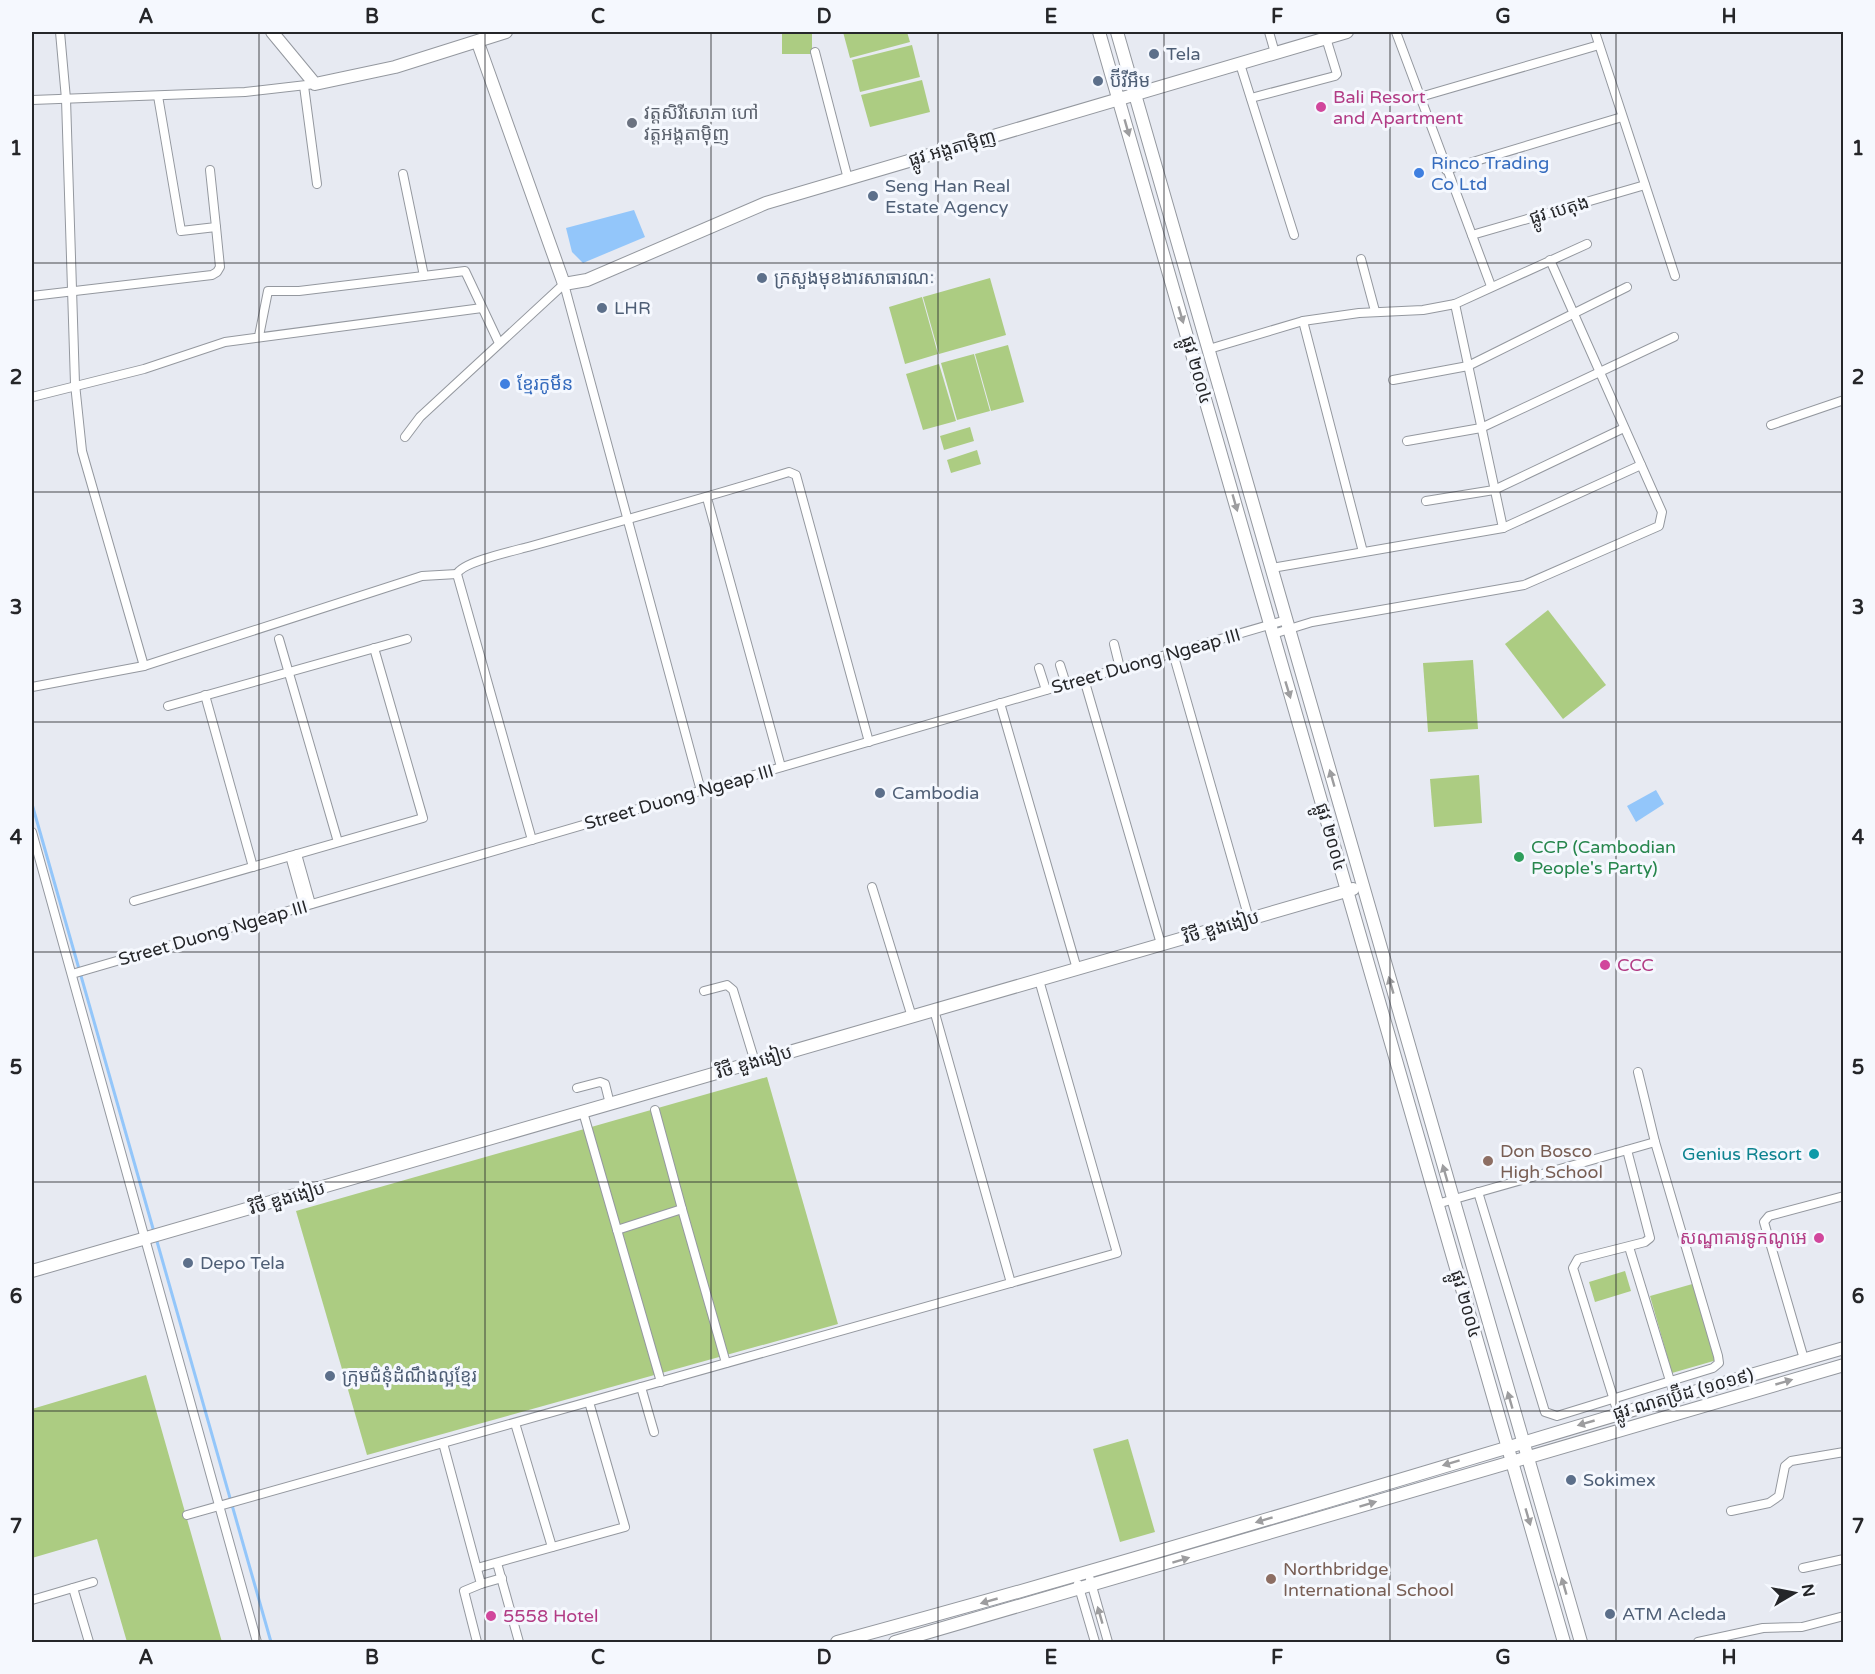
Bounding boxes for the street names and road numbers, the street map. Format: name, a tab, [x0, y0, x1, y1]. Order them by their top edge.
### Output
street label: ផ្លូវ អង្តតាម៉ិញ	[906, 125, 1000, 176]
street label: ផ្លូវ បេតុង	[1526, 191, 1593, 234]
street label: ផ្លូវ ២០០៤	[1172, 333, 1217, 408]
street label: Street Duong Ngeap III	[1049, 623, 1243, 699]
street label: Street Duong Ngeap III	[582, 759, 776, 835]
street label: ផ្លូវ ២០០៤	[1306, 800, 1351, 875]
street label: Street Duong Ngeap III	[116, 895, 310, 971]
street label: វិថី ឌួងងៀប	[1179, 905, 1262, 949]
street label: វិថី ឌួងងៀប	[712, 1040, 795, 1084]
street label: វិថី ឌួងងៀប	[245, 1176, 328, 1220]
street label: ផ្លូវ ២០០៤	[1441, 1267, 1486, 1342]
street label: ផ្លូវ ណតប្រ៊ីដ (១០១៩)	[1610, 1361, 1757, 1430]

